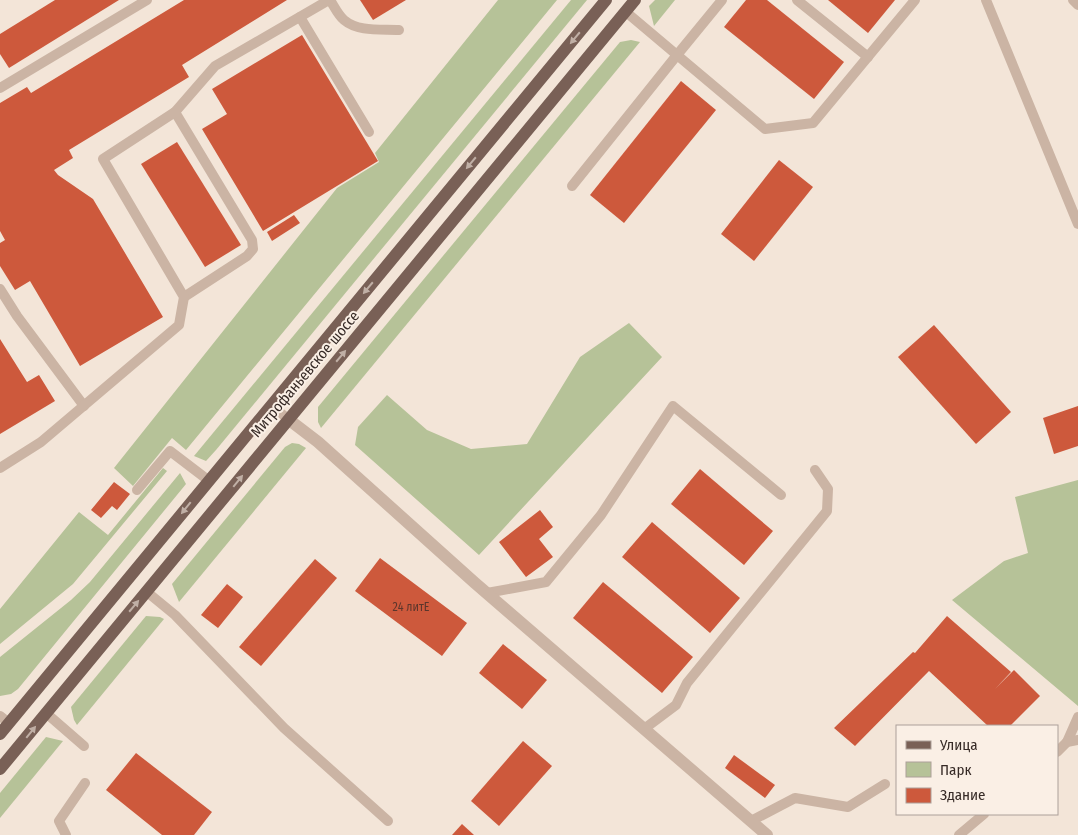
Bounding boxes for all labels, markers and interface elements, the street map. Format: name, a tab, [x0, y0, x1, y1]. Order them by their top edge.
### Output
one-way arrow	[569, 31, 580, 44]
one-way arrow	[466, 156, 477, 169]
one-way arrow	[362, 281, 373, 294]
street label: Митрофаньевское шоссе	[247, 307, 363, 441]
one-way arrow	[336, 349, 347, 362]
one-way arrow	[232, 475, 243, 488]
one-way arrow	[180, 501, 192, 513]
one-way arrow	[129, 600, 140, 613]
house number: 24 литЕ	[393, 600, 430, 614]
legend	[896, 725, 1058, 815]
one-way arrow	[25, 726, 37, 738]
text: Улица	[939, 736, 978, 754]
text: Парк	[940, 761, 971, 779]
text: Здание	[940, 786, 986, 804]

